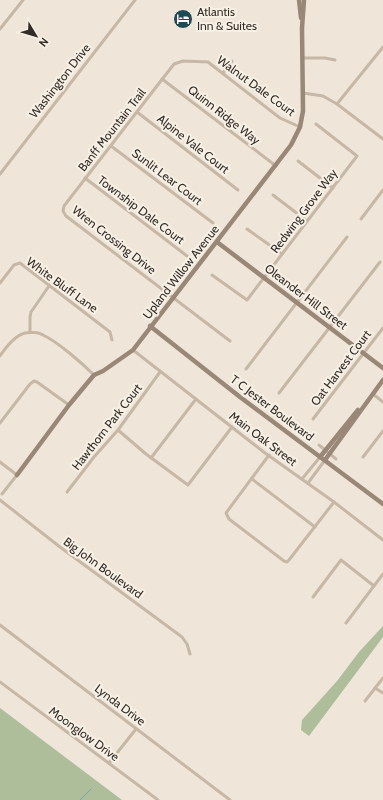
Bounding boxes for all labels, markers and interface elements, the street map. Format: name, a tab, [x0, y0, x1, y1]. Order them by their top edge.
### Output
place label: Atlantis Inn & Suites	[197, 4, 257, 33]
hotel icon: Atlantis Inn & Suites	[172, 8, 194, 30]
north arrow	[16, 16, 56, 56]
text: N	[36, 35, 52, 50]
street label: Washington Drive	[26, 41, 93, 121]
street label: Walnut Dale Court	[214, 52, 298, 119]
street label: Quinn Ridge Way	[185, 82, 264, 148]
street label: Banff Mountain Trail	[75, 85, 149, 174]
street label: Alpine Vale Court	[154, 111, 232, 176]
street label: Sunlit Lear Court	[129, 145, 205, 208]
street label: Redwing Grove Way	[267, 166, 340, 256]
street label: Township Dale Court	[95, 172, 188, 247]
street label: Wren Crossing Drive	[69, 202, 159, 277]
street label: Upland Willow Avenue	[139, 222, 222, 322]
street label: White Bluff Lane	[24, 254, 101, 316]
street label: Oleander Hill Street	[262, 261, 351, 333]
street label: Oat Harvest Court	[307, 327, 374, 409]
street label: T C Jester Boulevard	[228, 371, 317, 444]
street label: Hawthorn Park Court	[68, 381, 145, 473]
street label: Main Oak Street	[226, 408, 300, 469]
street label: Big John Boulevard	[61, 534, 146, 601]
street label: Lynda Drive	[92, 681, 149, 729]
street label: Moonglow Drive	[46, 703, 122, 764]

